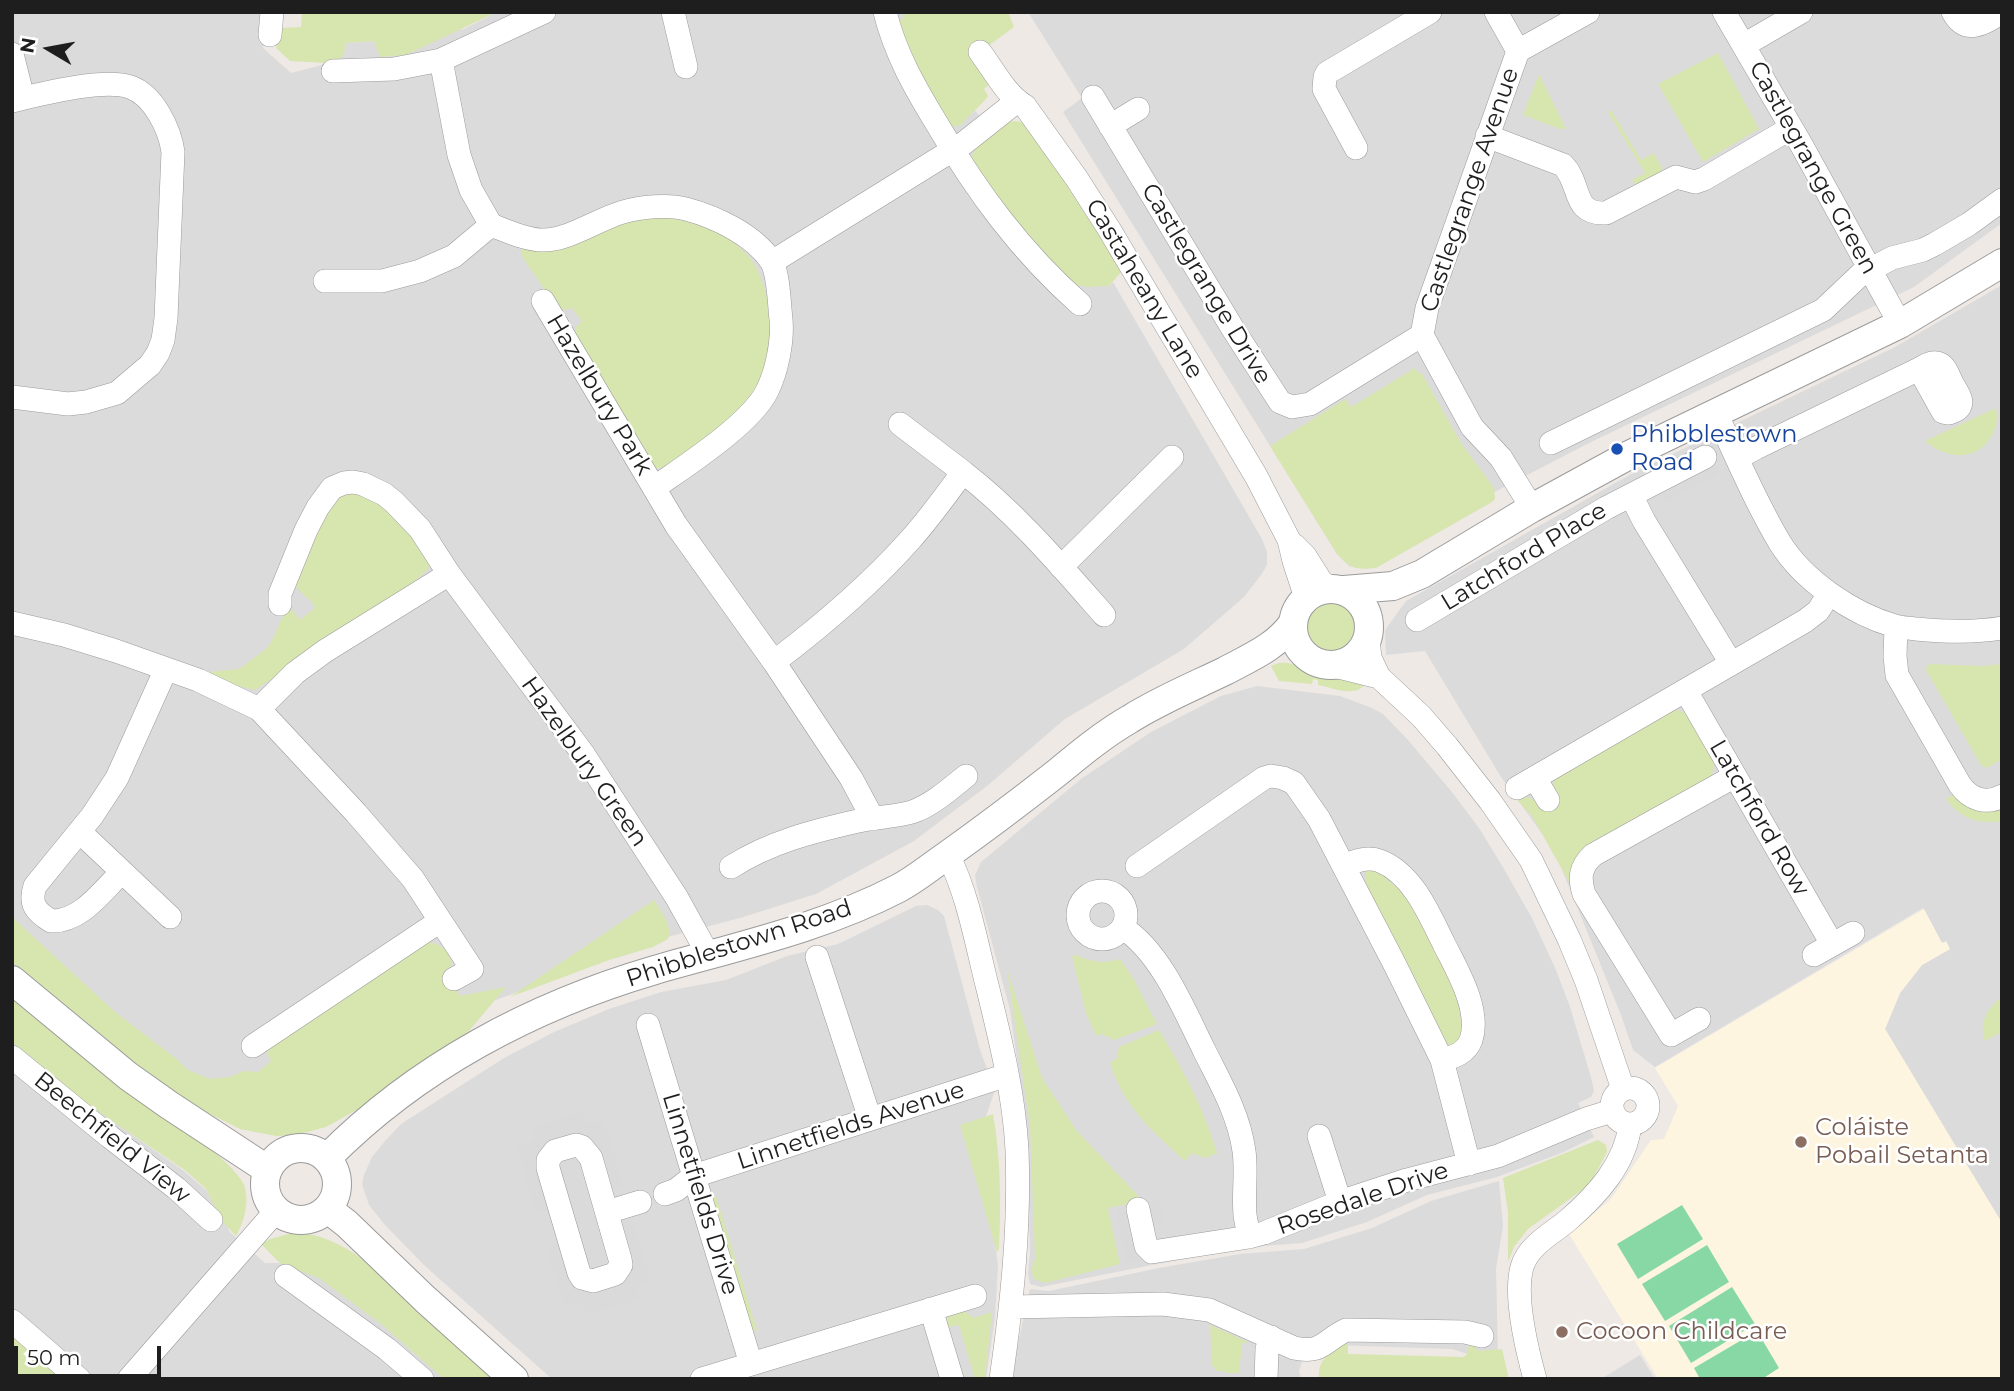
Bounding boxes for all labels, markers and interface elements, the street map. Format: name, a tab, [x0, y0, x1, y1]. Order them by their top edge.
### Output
north arrow	[14, 14, 84, 84]
text: N	[15, 36, 40, 55]
street label: Castlegrange Green	[1742, 56, 1884, 280]
street label: Castlegrange Avenue	[1415, 64, 1525, 316]
street label: Castlegrange Drive	[1135, 178, 1277, 390]
street label: Castaheany Lane	[1079, 194, 1209, 384]
street label: Hazelbury Park	[540, 309, 658, 481]
place label: Phibblestown Road	[1631, 421, 1797, 477]
marker: Phibblestown Road	[1609, 441, 1625, 457]
street label: Latchford Place	[1436, 496, 1612, 618]
street label: Hazelbury Green	[515, 671, 653, 853]
street label: Latchford Row	[1703, 735, 1815, 901]
street label: Phibblestown Road	[623, 894, 855, 994]
street label: Beechfield View	[28, 1066, 196, 1210]
street label: Linnetfields Avenue	[734, 1076, 968, 1176]
street label: Linnetfields Drive	[656, 1090, 744, 1298]
place label: Coláiste Pobail Setanta	[1815, 1114, 1989, 1170]
marker: Coláiste Pobail Setanta	[1793, 1134, 1809, 1150]
street label: Rosedale Drive	[1274, 1156, 1452, 1242]
place label: Cocoon Childcare	[1576, 1318, 1787, 1346]
marker: Cocoon Childcare	[1554, 1324, 1570, 1340]
scale bar	[18, 1332, 164, 1376]
text: 50 m	[27, 1345, 81, 1370]

